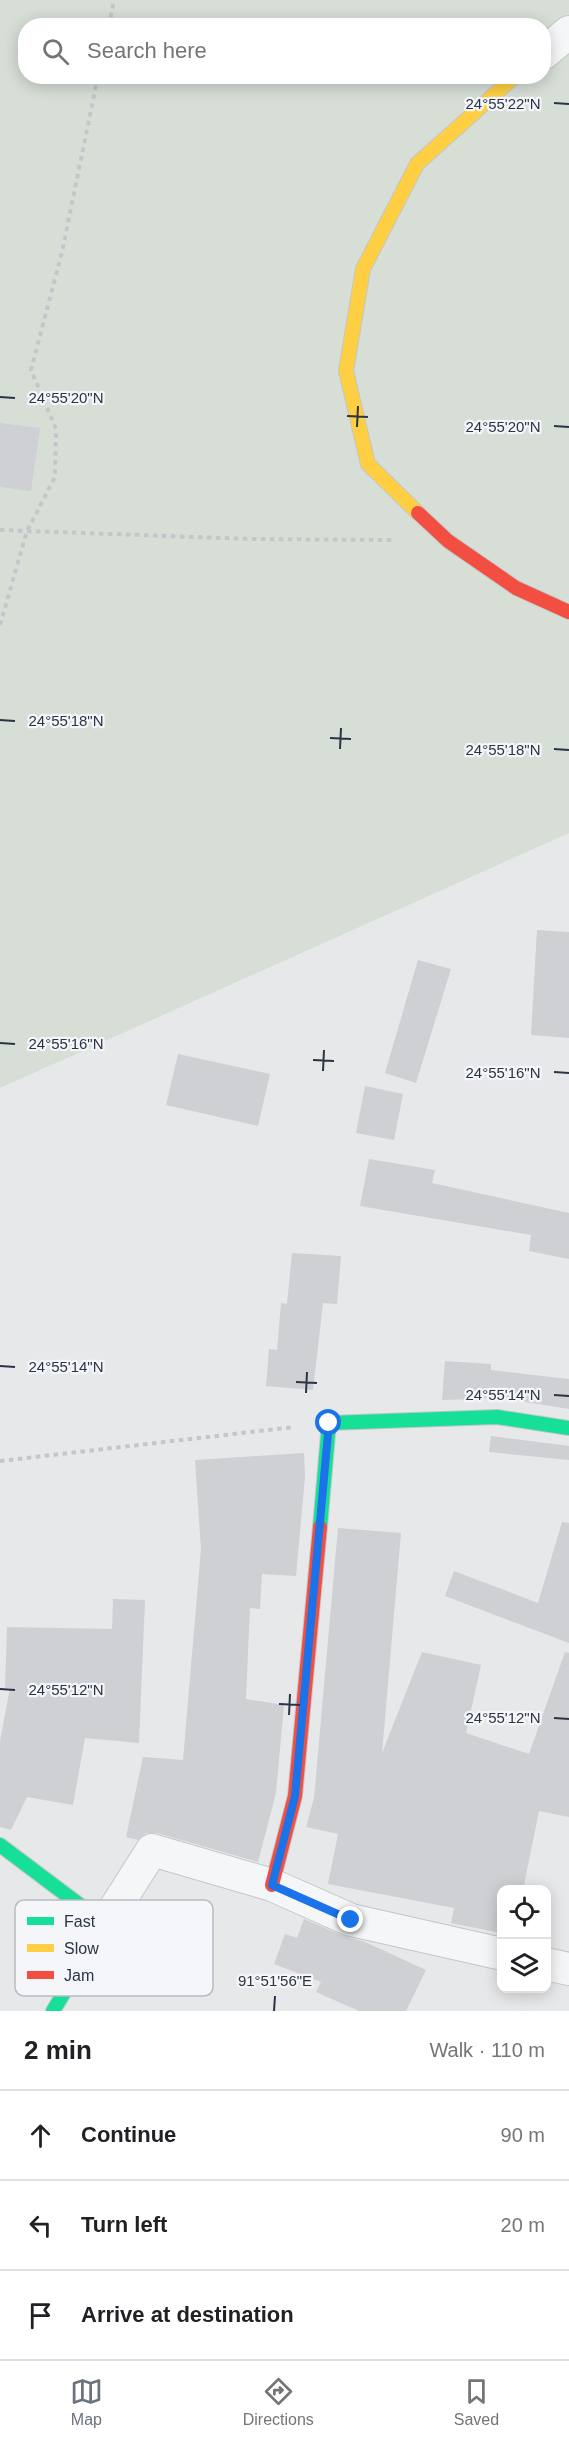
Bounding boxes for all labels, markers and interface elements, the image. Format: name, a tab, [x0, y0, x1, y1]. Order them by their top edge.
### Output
search box	[18, 18, 551, 84]
icon: search	[39, 35, 72, 68]
text: Search here	[87, 38, 207, 63]
text: 24°55'22"N	[465, 95, 541, 112]
text: 24°55'20"N	[28, 389, 104, 406]
text: 24°55'20"N	[465, 418, 541, 435]
text: 24°55'18"N	[28, 712, 104, 729]
text: 24°55'18"N	[465, 741, 541, 758]
text: 24°55'16"N	[28, 1035, 104, 1052]
text: 24°55'16"N	[465, 1064, 541, 1081]
text: 24°55'14"N	[28, 1358, 104, 1375]
text: 24°55'14"N	[465, 1386, 541, 1403]
route start	[315, 1409, 341, 1435]
text: 24°55'12"N	[28, 1681, 104, 1698]
text: 24°55'12"N	[465, 1709, 541, 1726]
map controls	[497, 1885, 551, 1993]
button: locate	[497, 1885, 551, 1939]
legend	[15, 1900, 213, 1996]
route end	[337, 1906, 363, 1932]
text: Fast	[64, 1913, 96, 1930]
button: layers	[497, 1939, 551, 1993]
text: Slow	[64, 1940, 99, 1957]
text: Jam	[64, 1967, 94, 1984]
text: 91°51'56"E	[238, 1972, 312, 1989]
text: 2 min	[24, 2035, 92, 2065]
text: Walk · 110 m	[429, 2039, 545, 2061]
icon: ahead	[24, 2119, 57, 2152]
text: Continue	[81, 2122, 176, 2147]
text: 90 m	[501, 2124, 545, 2146]
icon: left	[24, 2209, 57, 2242]
text: Turn left	[81, 2212, 167, 2237]
text: 20 m	[501, 2214, 545, 2236]
icon: arrive	[24, 2299, 57, 2332]
text: Arrive at destination	[81, 2302, 294, 2327]
tab: Map	[70, 2375, 103, 2429]
tab: Directions	[243, 2375, 314, 2429]
tab: Saved	[454, 2375, 499, 2429]

